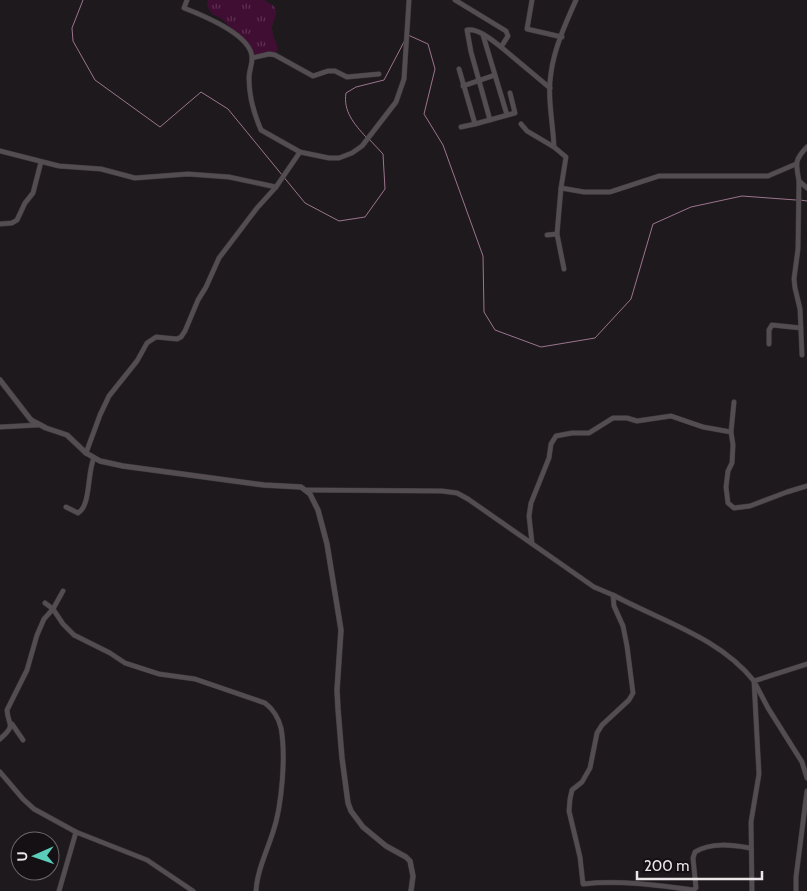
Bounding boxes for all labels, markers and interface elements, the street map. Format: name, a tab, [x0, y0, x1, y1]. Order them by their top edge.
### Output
north arrow	[10, 831, 60, 881]
scale bar	[637, 848, 762, 880]
text: U	[13, 851, 31, 862]
text: 200 m	[644, 857, 689, 875]

